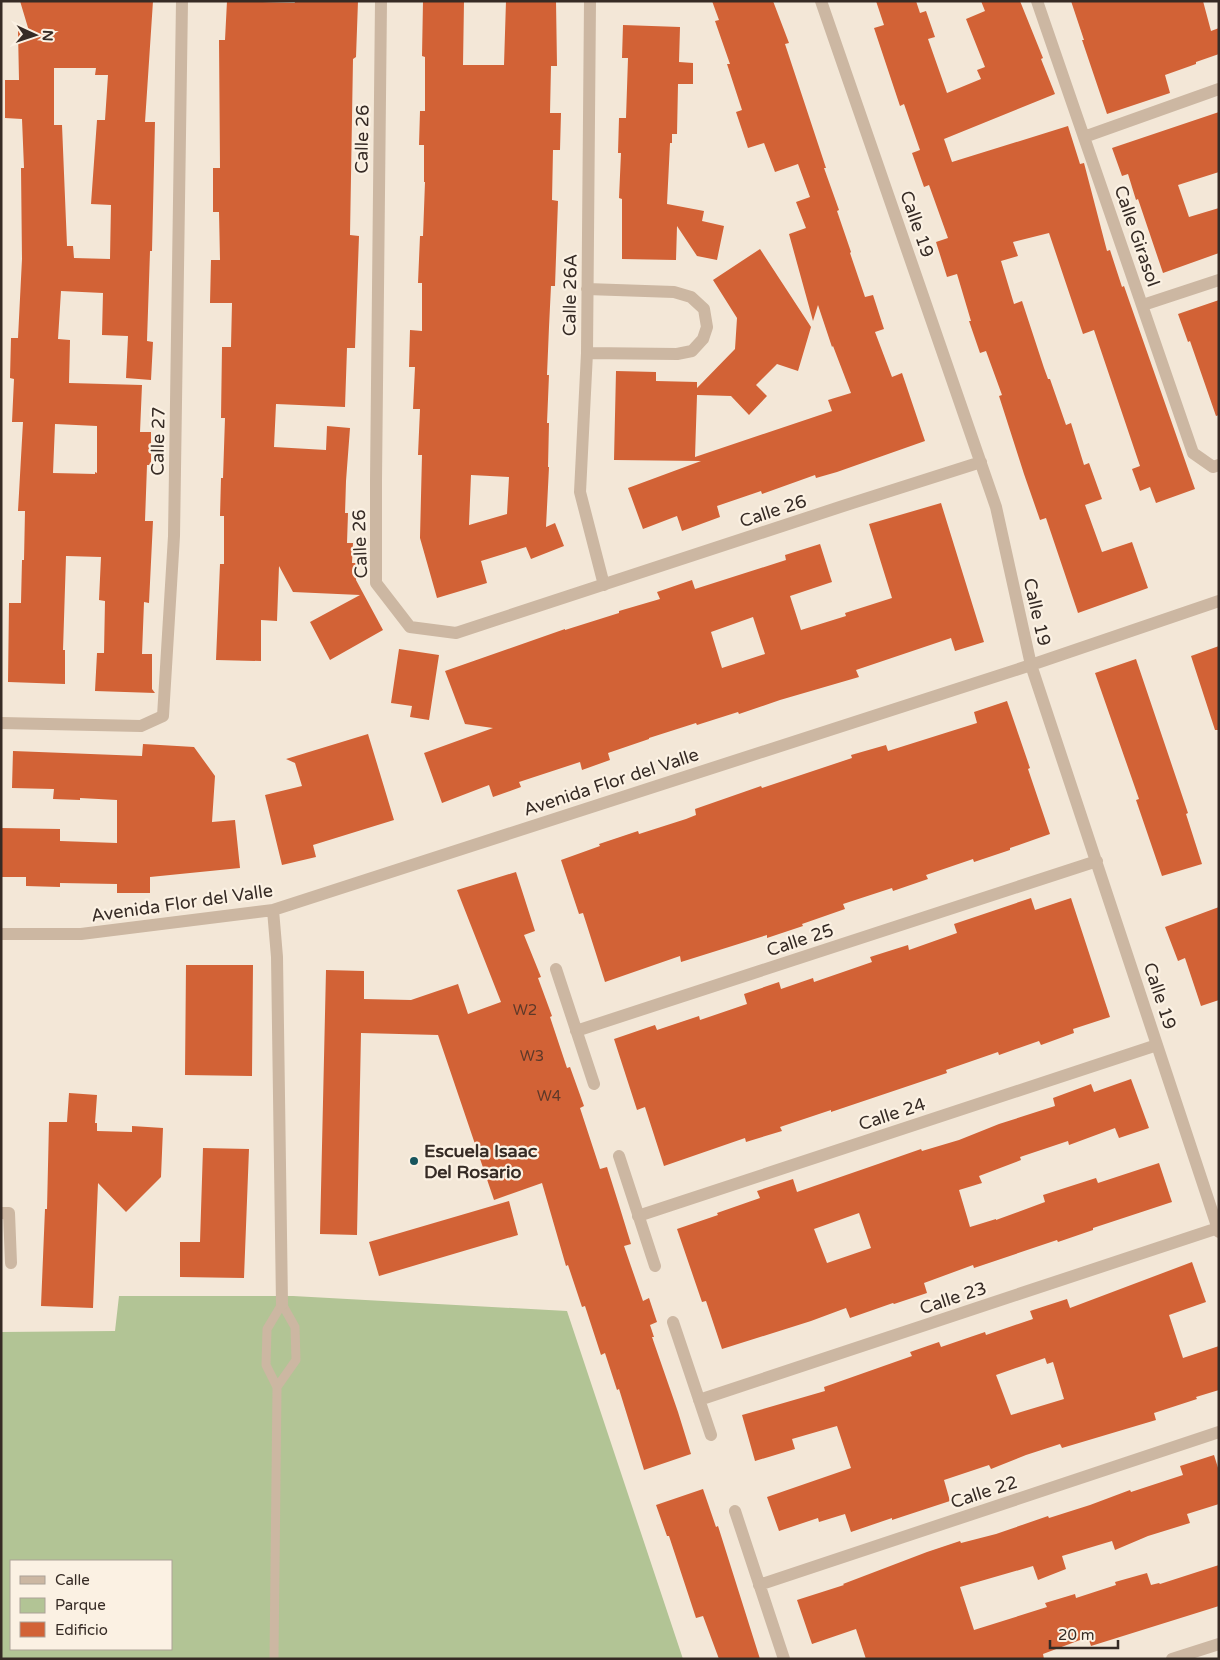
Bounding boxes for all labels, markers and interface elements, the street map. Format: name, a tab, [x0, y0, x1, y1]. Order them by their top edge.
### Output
north arrow	[10, 10, 60, 60]
text: N	[39, 30, 56, 42]
street label: Calle 26	[350, 104, 374, 174]
street label: Calle Girasol	[1109, 182, 1165, 290]
street label: Calle 19	[895, 188, 939, 260]
street label: Calle 26A	[558, 254, 582, 336]
street label: Calle 27	[146, 406, 170, 476]
street label: Calle 26	[737, 490, 809, 532]
street label: Calle 26	[348, 509, 372, 579]
street label: Calle 19	[1019, 576, 1055, 648]
street label: Avenida Flor del Valle	[520, 743, 702, 821]
street label: Avenida Flor del Valle	[90, 879, 274, 927]
street label: Calle 25	[764, 919, 836, 961]
street label: Calle 19	[1139, 960, 1181, 1032]
house number: W2	[513, 1001, 537, 1019]
house number: W3	[520, 1047, 544, 1065]
house number: W4	[537, 1087, 561, 1105]
street label: Calle 24	[856, 1093, 928, 1135]
place label: Escuela Isaac Del Rosario	[424, 1140, 538, 1183]
marker: Escuela Isaac Del Rosario	[408, 1155, 420, 1167]
street label: Calle 23	[917, 1277, 989, 1319]
street label: Calle 22	[948, 1471, 1020, 1513]
legend	[10, 1560, 172, 1650]
text: Calle	[55, 1571, 90, 1589]
text: Parque	[55, 1596, 106, 1614]
scale bar	[1050, 1618, 1118, 1650]
text: Edificio	[55, 1621, 108, 1639]
text: 20 m	[1058, 1626, 1095, 1644]

